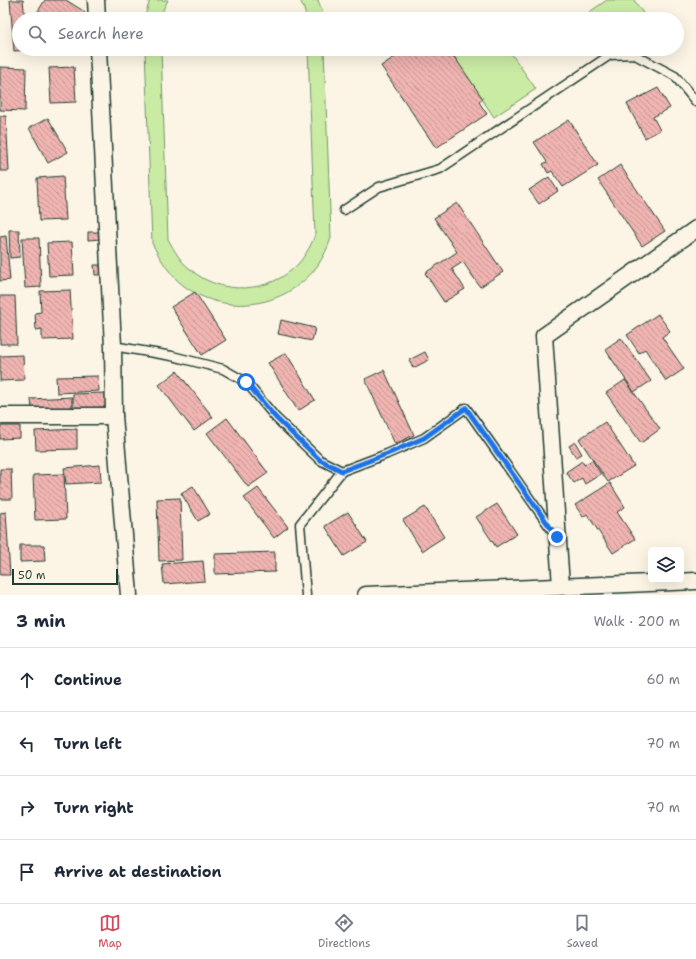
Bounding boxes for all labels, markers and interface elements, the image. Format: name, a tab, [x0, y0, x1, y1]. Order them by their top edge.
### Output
search box	[12, 12, 684, 56]
icon: search	[26, 23, 48, 45]
text: Search here	[58, 24, 144, 44]
route start	[237, 373, 255, 391]
route end	[548, 528, 566, 546]
map controls	[648, 547, 684, 583]
button: layers	[648, 547, 684, 583]
scale bar	[12, 567, 118, 586]
text: 50 m	[18, 568, 46, 583]
text: 3 min	[16, 610, 66, 632]
text: Walk · 200 m	[594, 613, 680, 630]
icon: ahead	[16, 669, 38, 691]
text: Continue	[54, 670, 122, 690]
text: 60 m	[647, 671, 680, 688]
icon: left	[16, 733, 38, 755]
text: Turn left	[54, 734, 122, 754]
text: 70 m	[646, 735, 680, 752]
icon: right	[16, 797, 38, 819]
text: Turn right	[54, 798, 134, 818]
text: 70 m	[646, 799, 680, 816]
icon: arrive	[16, 861, 38, 883]
text: Arrive at destination	[54, 862, 222, 882]
tab: Map	[98, 912, 122, 951]
tab: Directions	[318, 912, 370, 951]
tab: Saved	[567, 912, 598, 951]

